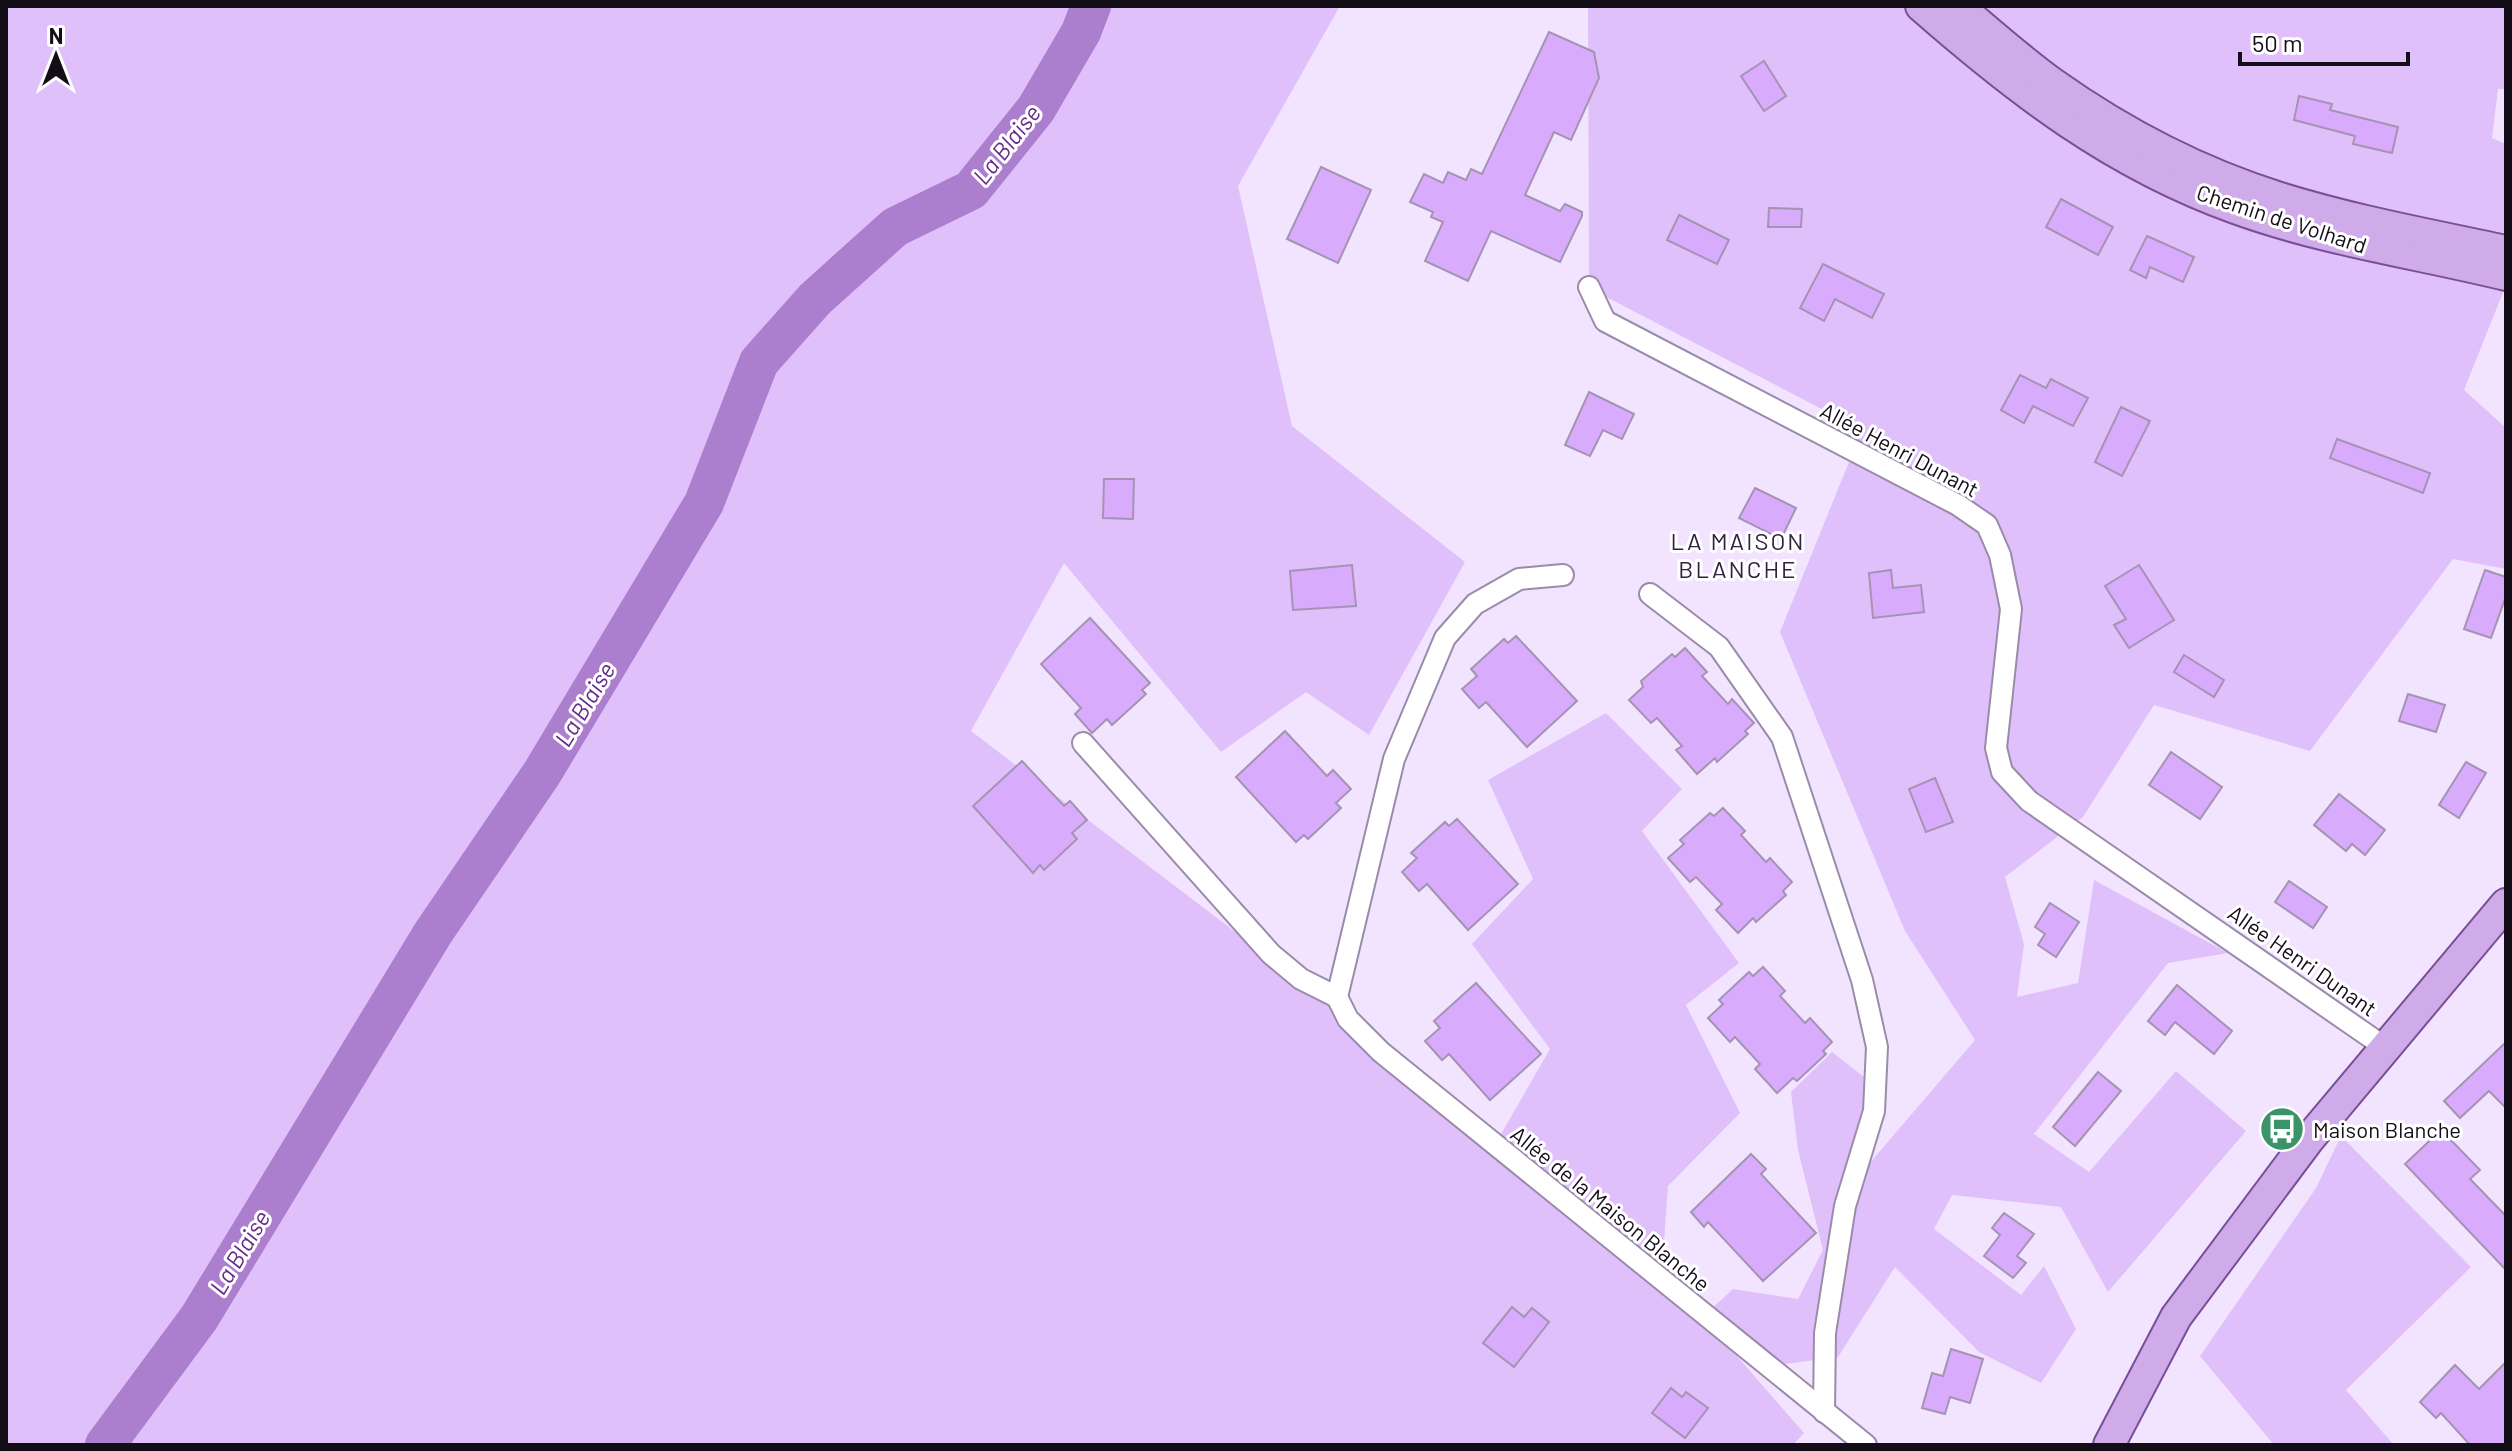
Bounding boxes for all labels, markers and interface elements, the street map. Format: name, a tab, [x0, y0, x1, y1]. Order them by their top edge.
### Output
north arrow	[16, 16, 96, 96]
scale bar	[2240, 16, 2408, 66]
text: N	[49, 22, 63, 48]
text: 50 m	[2252, 28, 2303, 57]
water label: La Blaise	[966, 99, 1046, 189]
street label: Chemin de Volhard	[2194, 178, 2370, 258]
street label: Allée Henri Dunant	[1816, 396, 1984, 502]
district label: LA MAISON BLANCHE	[1670, 526, 1806, 583]
water label: La Blaise	[548, 657, 620, 751]
street label: Allée Henri Dunant	[2224, 899, 2382, 1021]
bus stop icon: Maison Blanche	[2258, 1105, 2306, 1153]
place label: Maison Blanche	[2313, 1116, 2461, 1142]
street label: Allée de la Maison Blanche	[1506, 1120, 1716, 1296]
water label: La Blaise	[203, 1205, 275, 1299]

